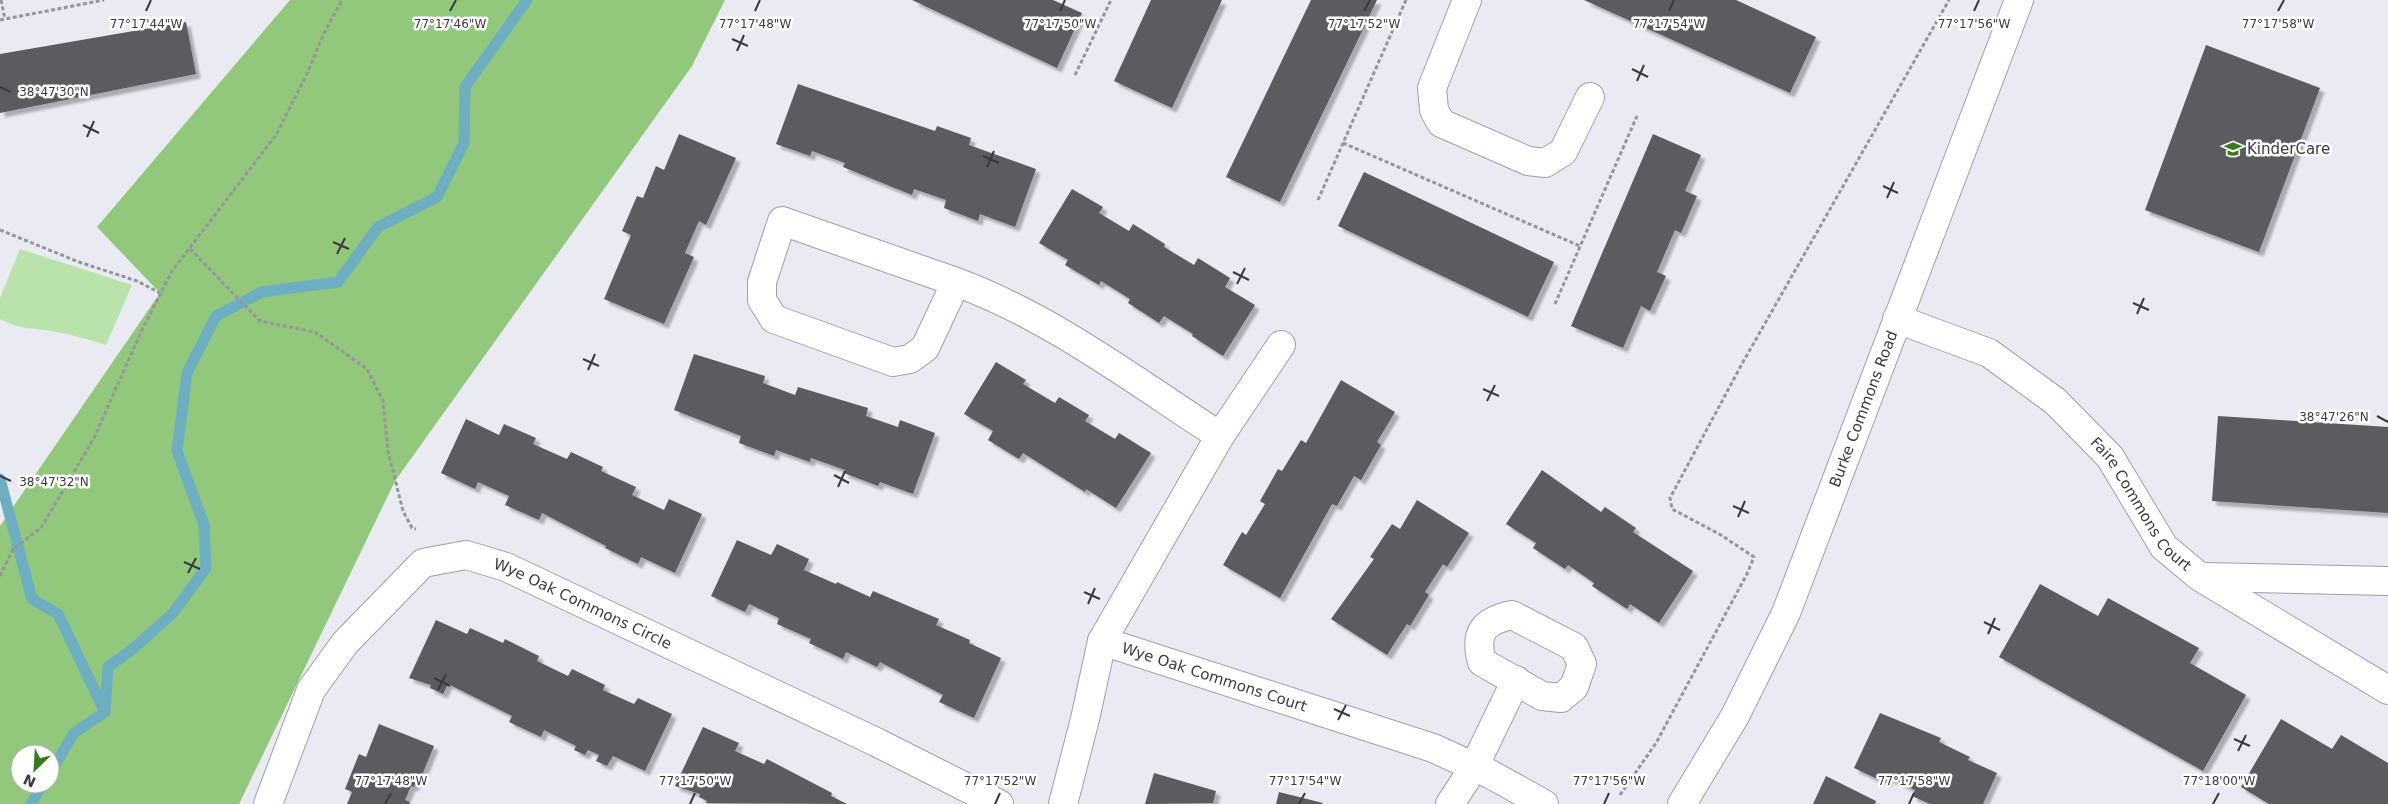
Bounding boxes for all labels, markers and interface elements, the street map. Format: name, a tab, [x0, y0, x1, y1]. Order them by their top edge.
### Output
text: 77°17'44"W	[110, 17, 182, 31]
text: 77°17'46"W	[414, 17, 486, 31]
text: 77°17'48"W	[719, 17, 791, 31]
text: 77°17'50"W	[1024, 17, 1096, 31]
text: 77°17'52"W	[1328, 17, 1400, 31]
text: 77°17'54"W	[1633, 17, 1705, 31]
text: 77°17'56"W	[1938, 17, 2010, 31]
text: 77°17'58"W	[2242, 17, 2314, 31]
text: 38°47'30"N	[19, 85, 89, 99]
school or university icon: KinderCare	[2223, 139, 2243, 159]
place label: KinderCare	[2247, 140, 2330, 158]
street label: Burke Commons Road	[1826, 328, 1901, 490]
text: 38°47'26"N	[2299, 410, 2369, 424]
street label: Faire Commons Court	[2087, 433, 2195, 575]
text: 38°47'32"N	[19, 475, 89, 489]
street label: Wye Oak Commons Circle	[492, 555, 674, 653]
street label: Wye Oak Commons Court	[1119, 639, 1309, 716]
north arrow	[10, 744, 60, 794]
text: N	[21, 771, 38, 791]
text: 77°17'48"W	[355, 774, 427, 788]
text: 77°17'50"W	[659, 774, 731, 788]
text: 77°17'52"W	[964, 774, 1036, 788]
text: 77°17'54"W	[1269, 774, 1341, 788]
text: 77°17'56"W	[1573, 774, 1645, 788]
text: 77°17'58"W	[1878, 774, 1950, 788]
text: 77°18'00"W	[2183, 774, 2255, 788]

